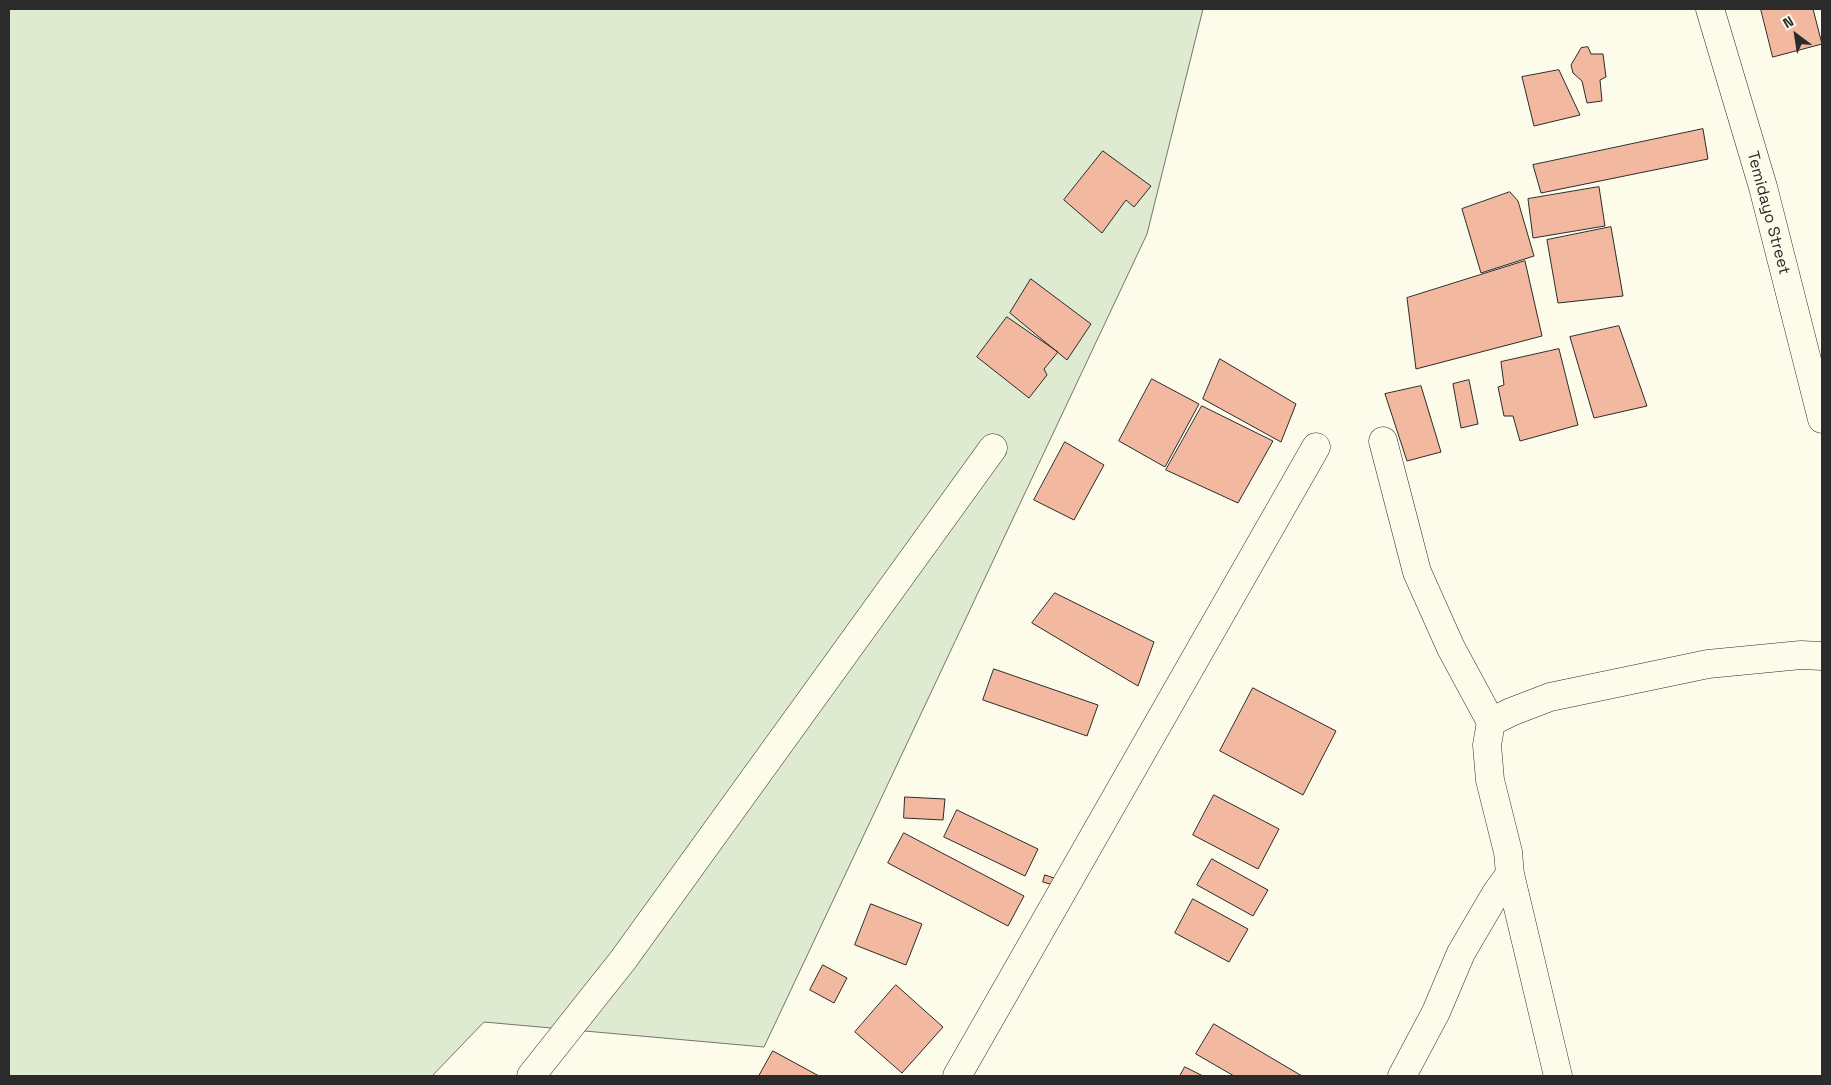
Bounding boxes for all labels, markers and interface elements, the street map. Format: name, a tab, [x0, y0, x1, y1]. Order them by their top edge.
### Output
north arrow	[1771, 10, 1821, 60]
text: N	[1780, 12, 1797, 32]
street label: Temidayo Street	[1742, 149, 1794, 277]

